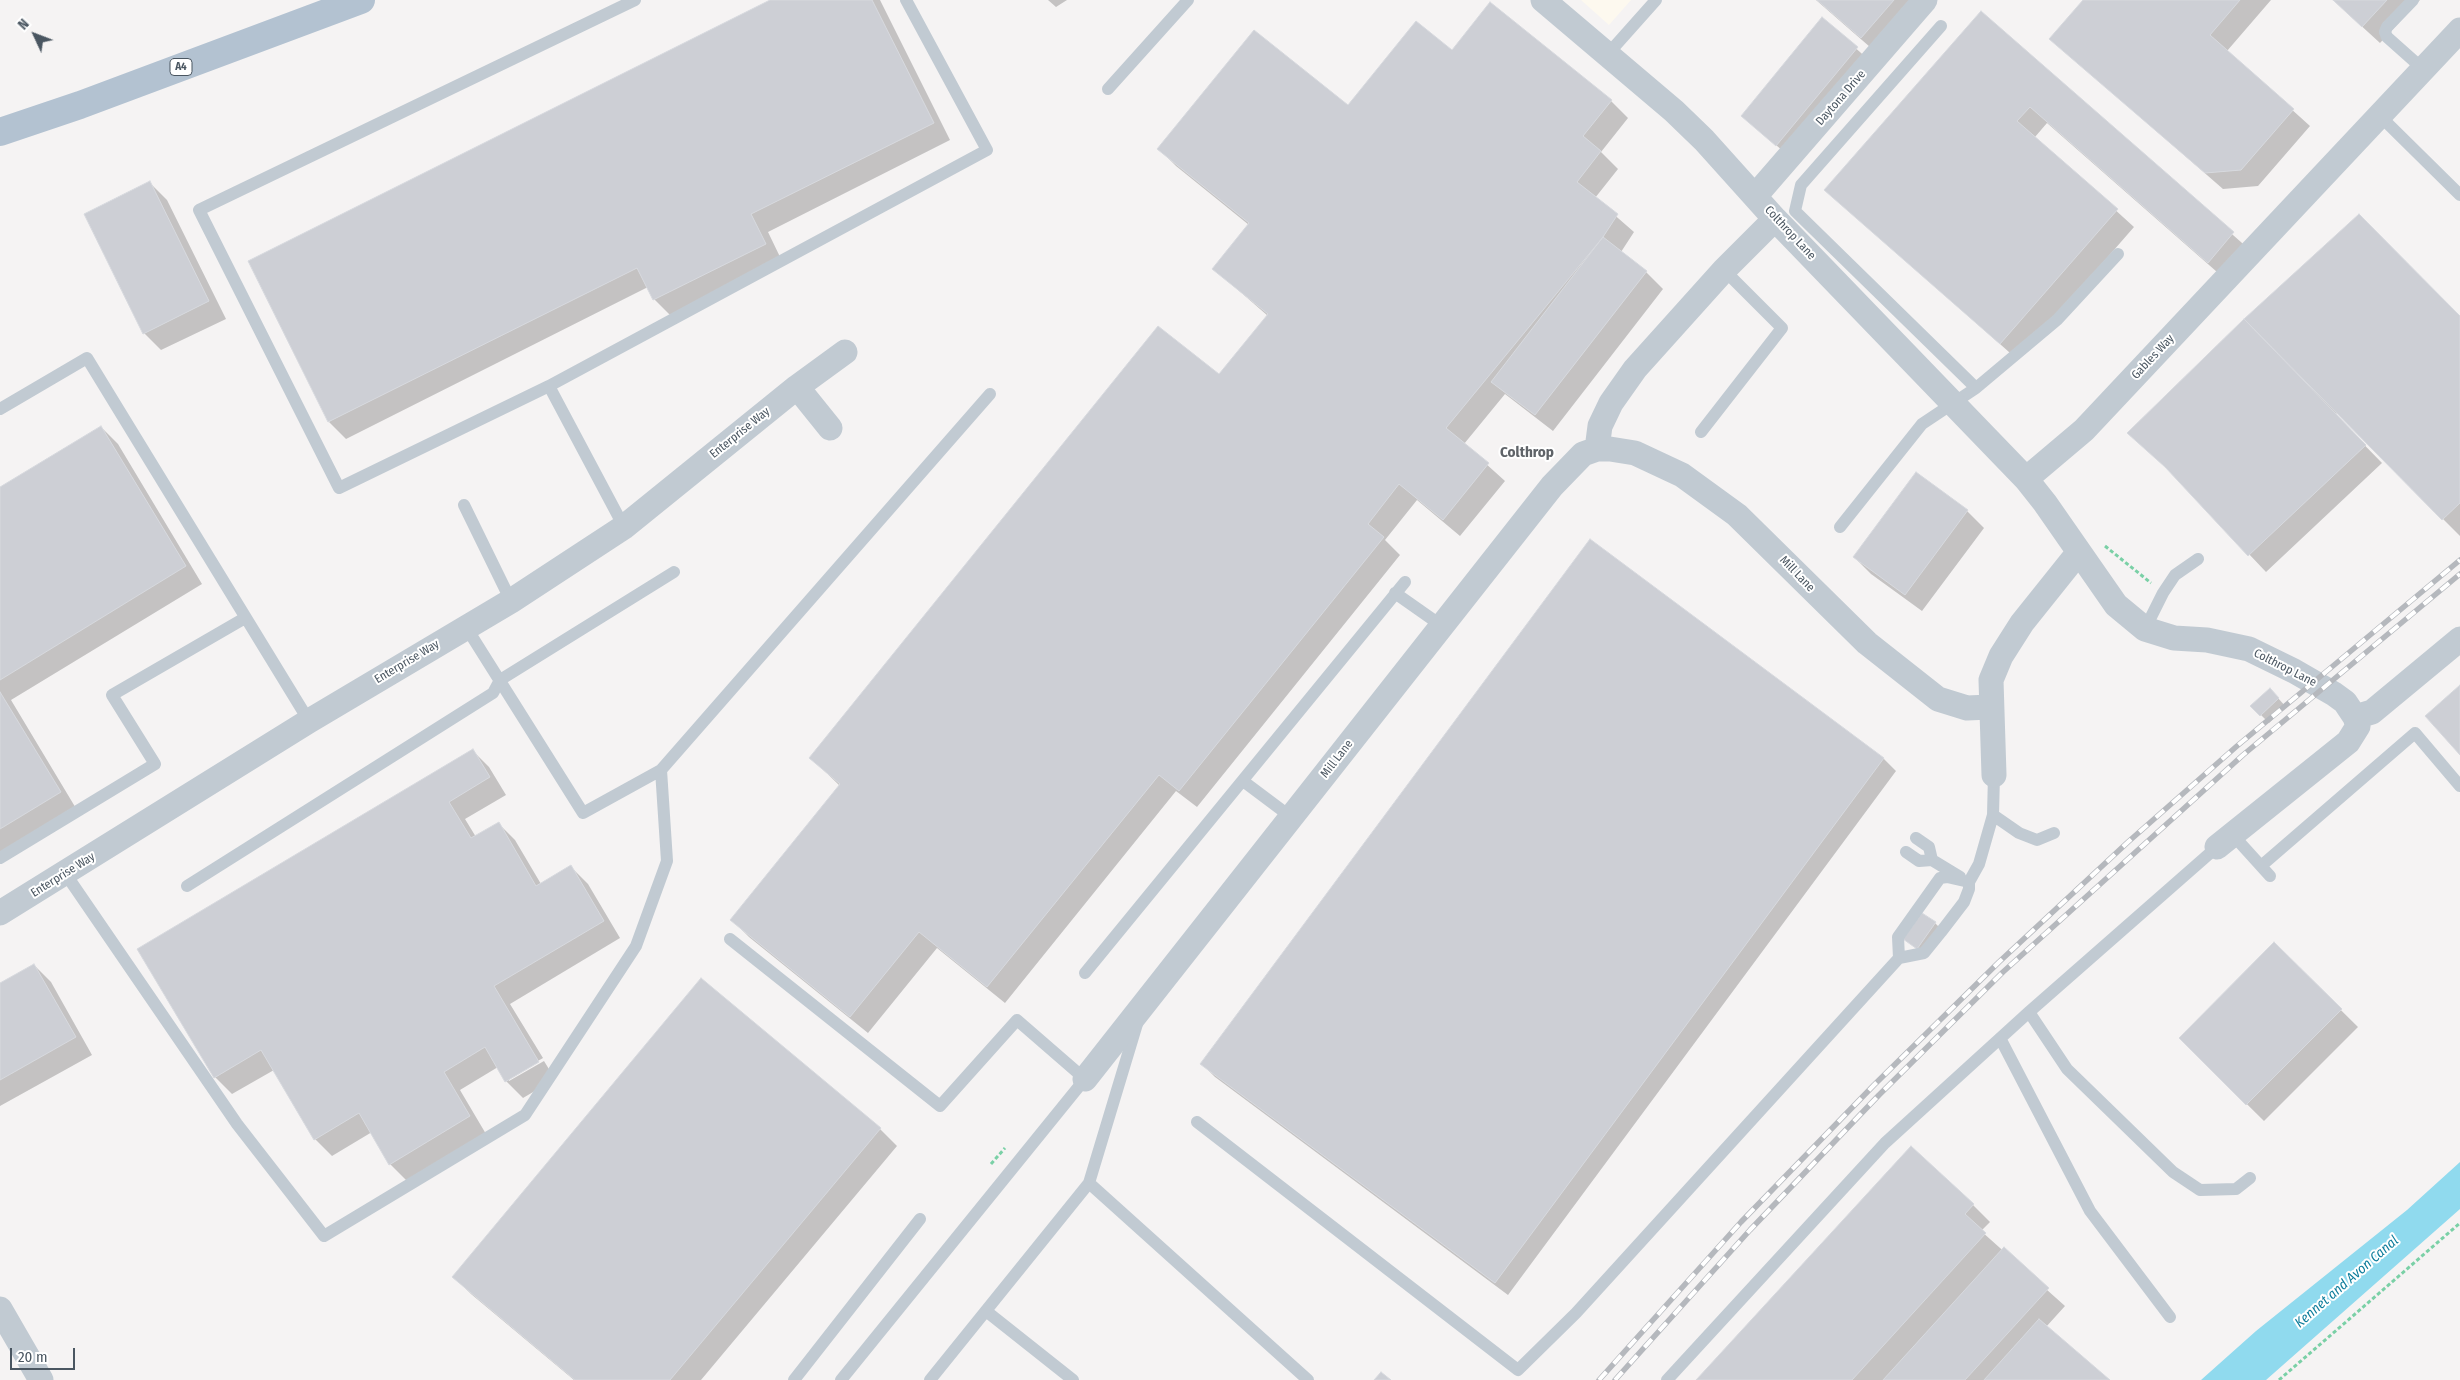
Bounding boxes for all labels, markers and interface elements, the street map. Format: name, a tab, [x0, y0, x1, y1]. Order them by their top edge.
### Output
north arrow	[10, 10, 60, 60]
text: N	[15, 16, 33, 33]
road number: A4	[170, 58, 192, 76]
street label: Daytona Drive	[1813, 67, 1869, 129]
street label: Colthrop Lane	[1761, 203, 1819, 263]
street label: Gables Way	[2129, 332, 2177, 382]
street label: Enterprise Way	[707, 404, 773, 462]
district label: Colthrop	[1500, 444, 1554, 462]
street label: Mill Lane	[1777, 553, 1817, 595]
street label: Enterprise Way	[372, 637, 442, 687]
street label: Colthrop Lane	[2251, 646, 2319, 690]
street label: Mill Lane	[1318, 737, 1356, 781]
street label: Enterprise Way	[28, 850, 98, 900]
water label: Kennet and Avon Canal	[2292, 1232, 2402, 1332]
scale bar	[12, 1338, 78, 1370]
text: 20 m	[18, 1348, 48, 1366]

